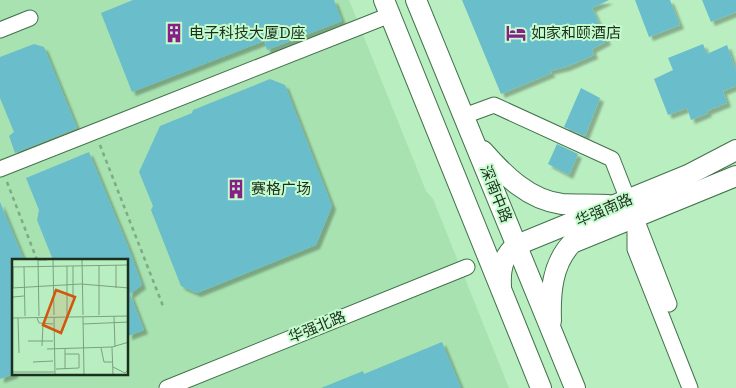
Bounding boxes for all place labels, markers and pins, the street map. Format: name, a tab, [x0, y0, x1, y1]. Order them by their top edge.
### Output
building icon: 电子科技大厦D座	[163, 22, 185, 44]
hotel icon: 如家和颐酒店	[505, 22, 527, 44]
place label: 电子科技大厦D座	[189, 24, 306, 42]
place label: 如家和颐酒店	[531, 24, 621, 42]
building icon: 赛格广场	[225, 178, 247, 200]
place label: 赛格广场	[251, 180, 311, 198]

